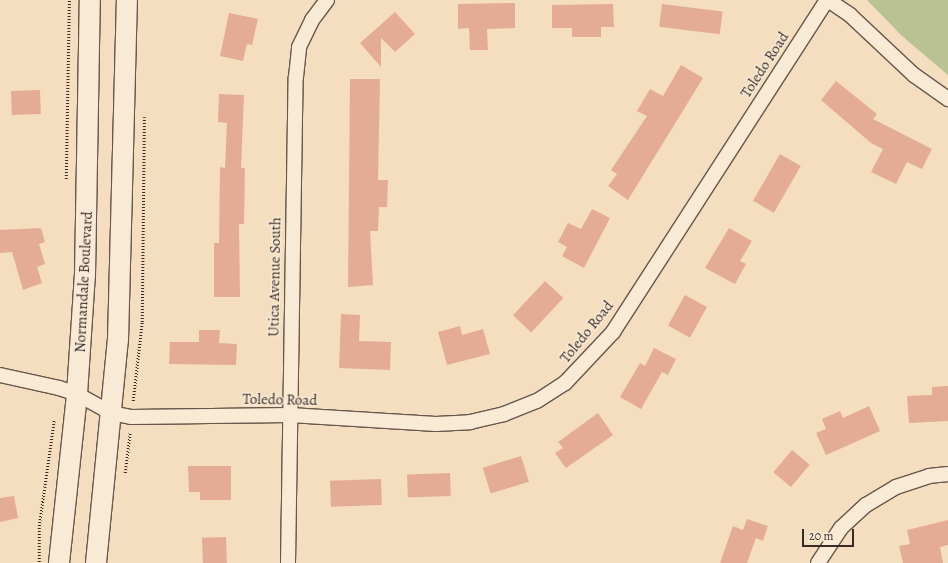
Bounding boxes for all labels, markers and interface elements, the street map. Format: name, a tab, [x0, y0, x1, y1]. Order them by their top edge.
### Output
street label: Toledo Road	[737, 29, 793, 101]
street label: Normandale Boulevard	[71, 211, 97, 353]
street label: Utica Avenue South	[265, 217, 285, 337]
street label: Toledo Road	[556, 297, 618, 367]
street label: Toledo Road	[242, 390, 318, 410]
scale bar	[804, 521, 856, 547]
text: 20 m	[809, 528, 833, 544]

